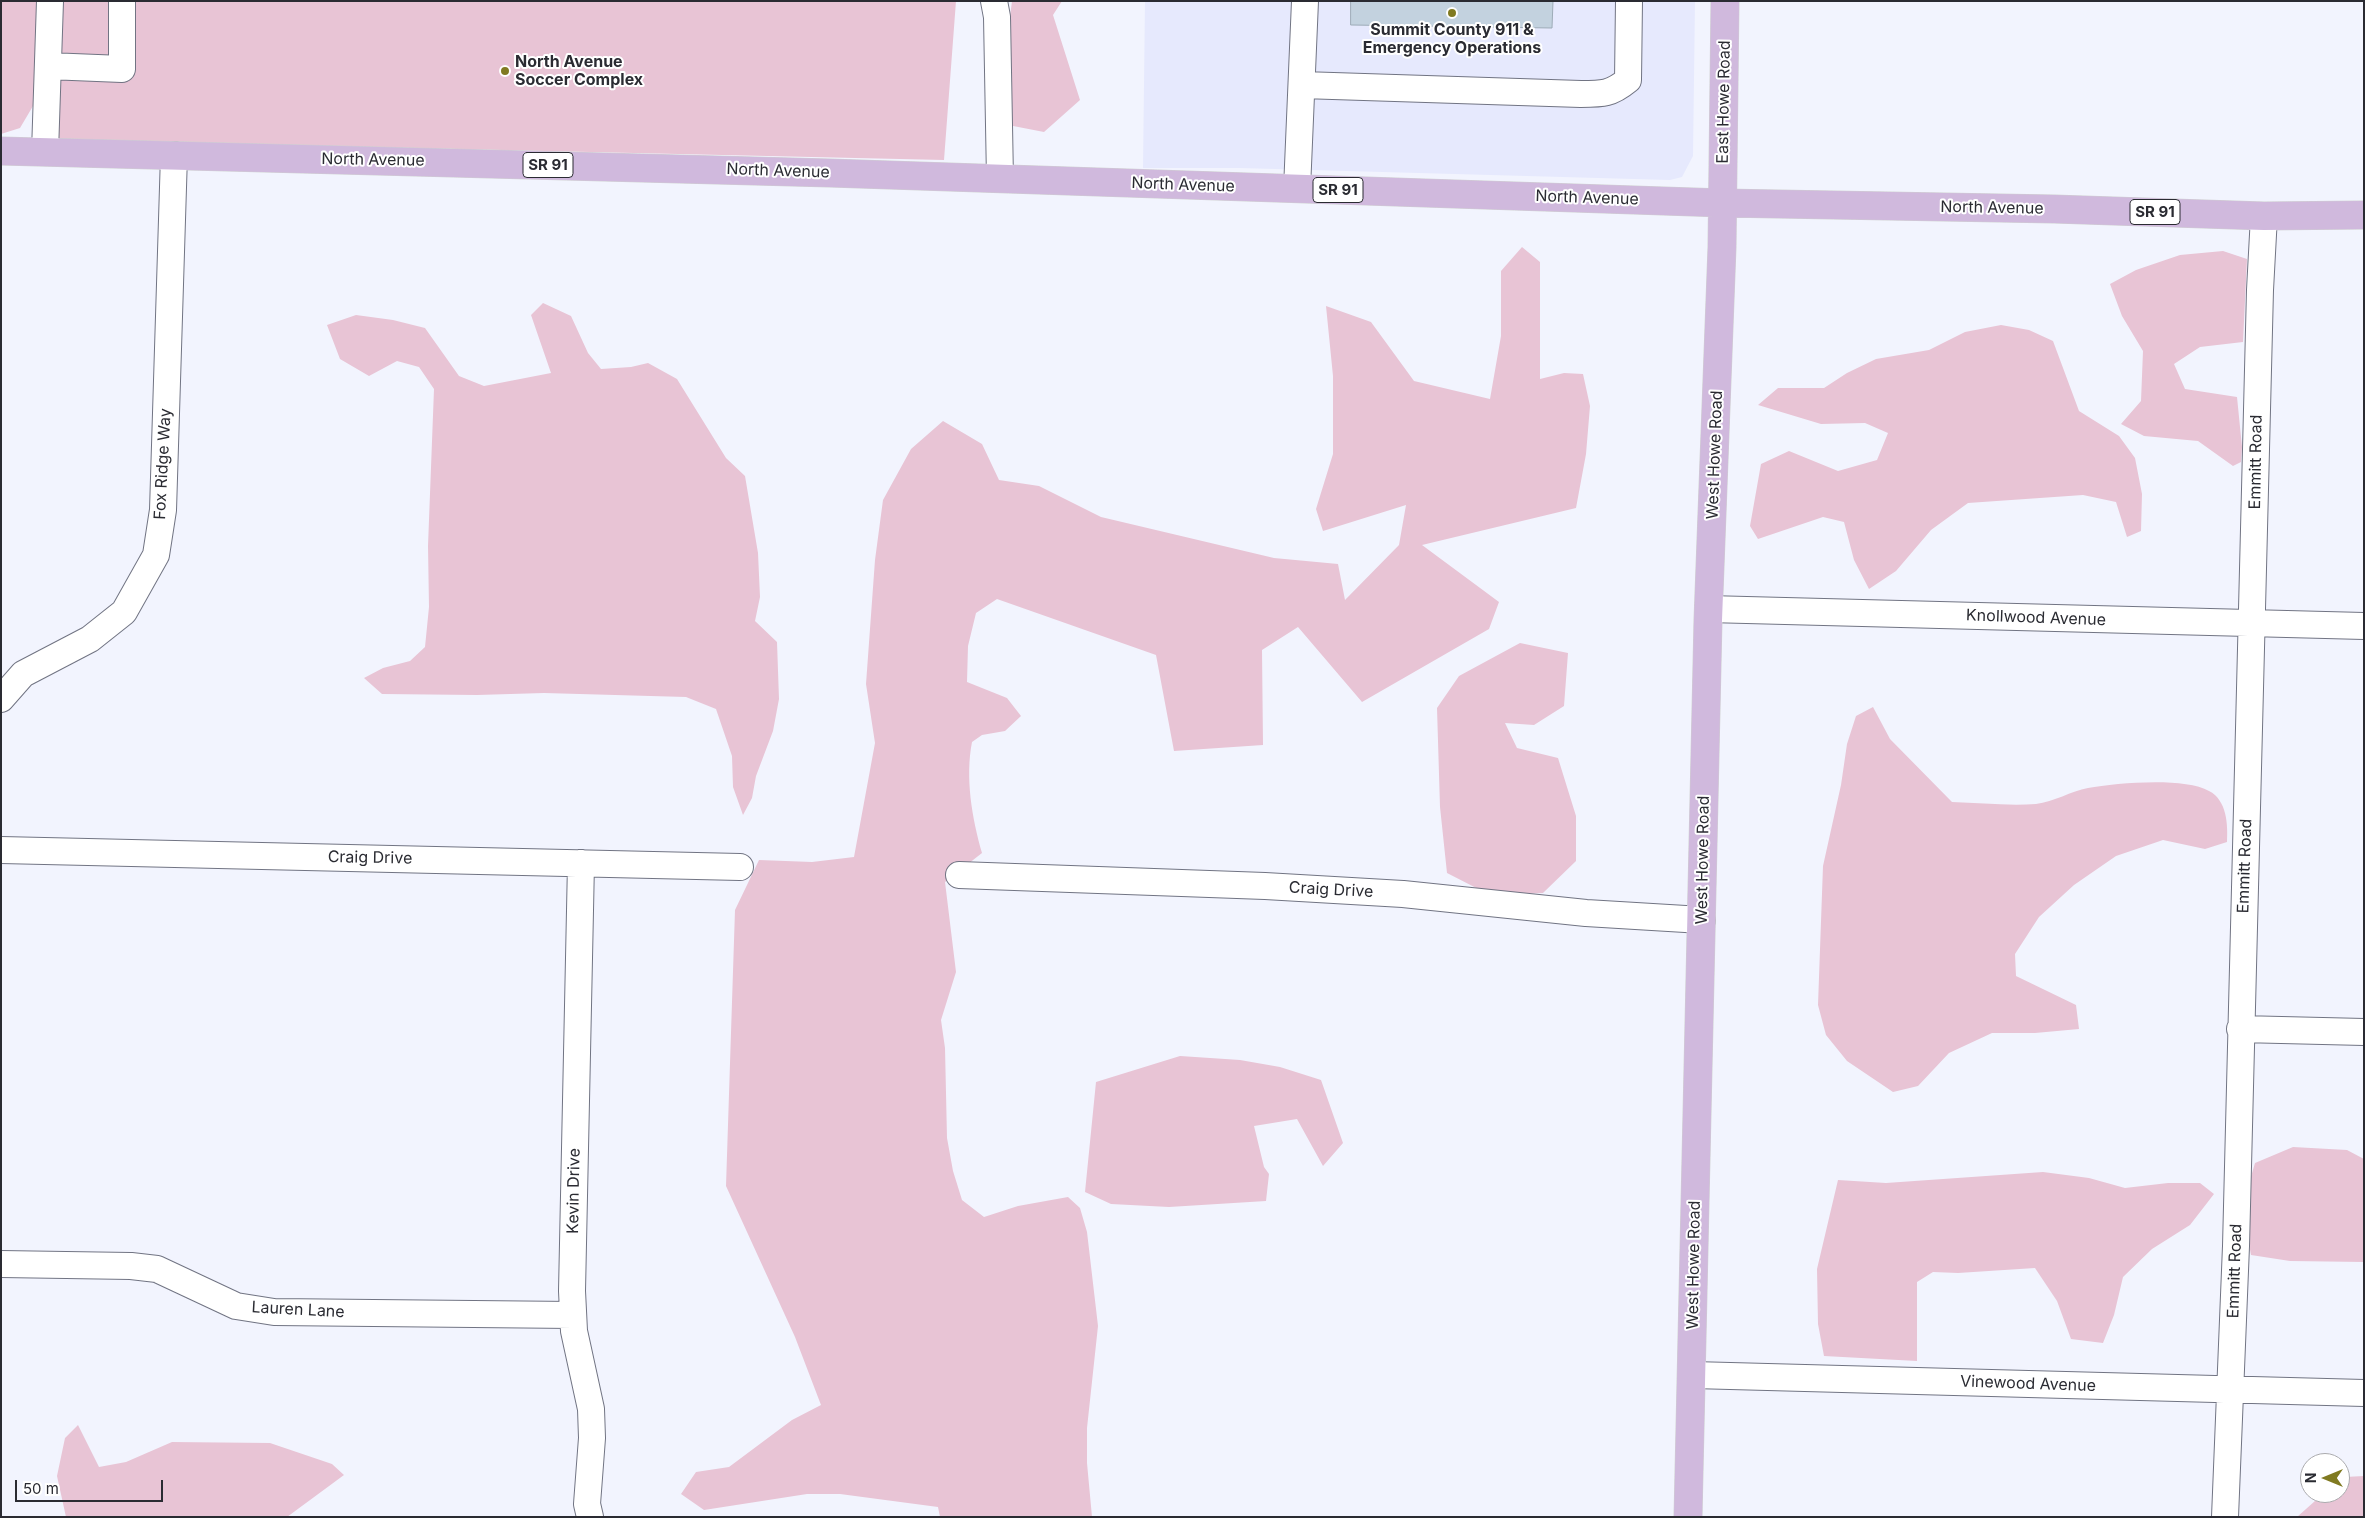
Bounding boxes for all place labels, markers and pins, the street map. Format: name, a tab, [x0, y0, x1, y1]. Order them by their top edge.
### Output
marker: Summit County 911 & Emergency Operations	[1446, 7, 1458, 19]
place label: Summit County 911 & Emergency Operations	[1363, 20, 1541, 58]
place label: North Avenue Soccer Complex	[515, 52, 643, 90]
marker: North Avenue Soccer Complex	[499, 65, 511, 77]

